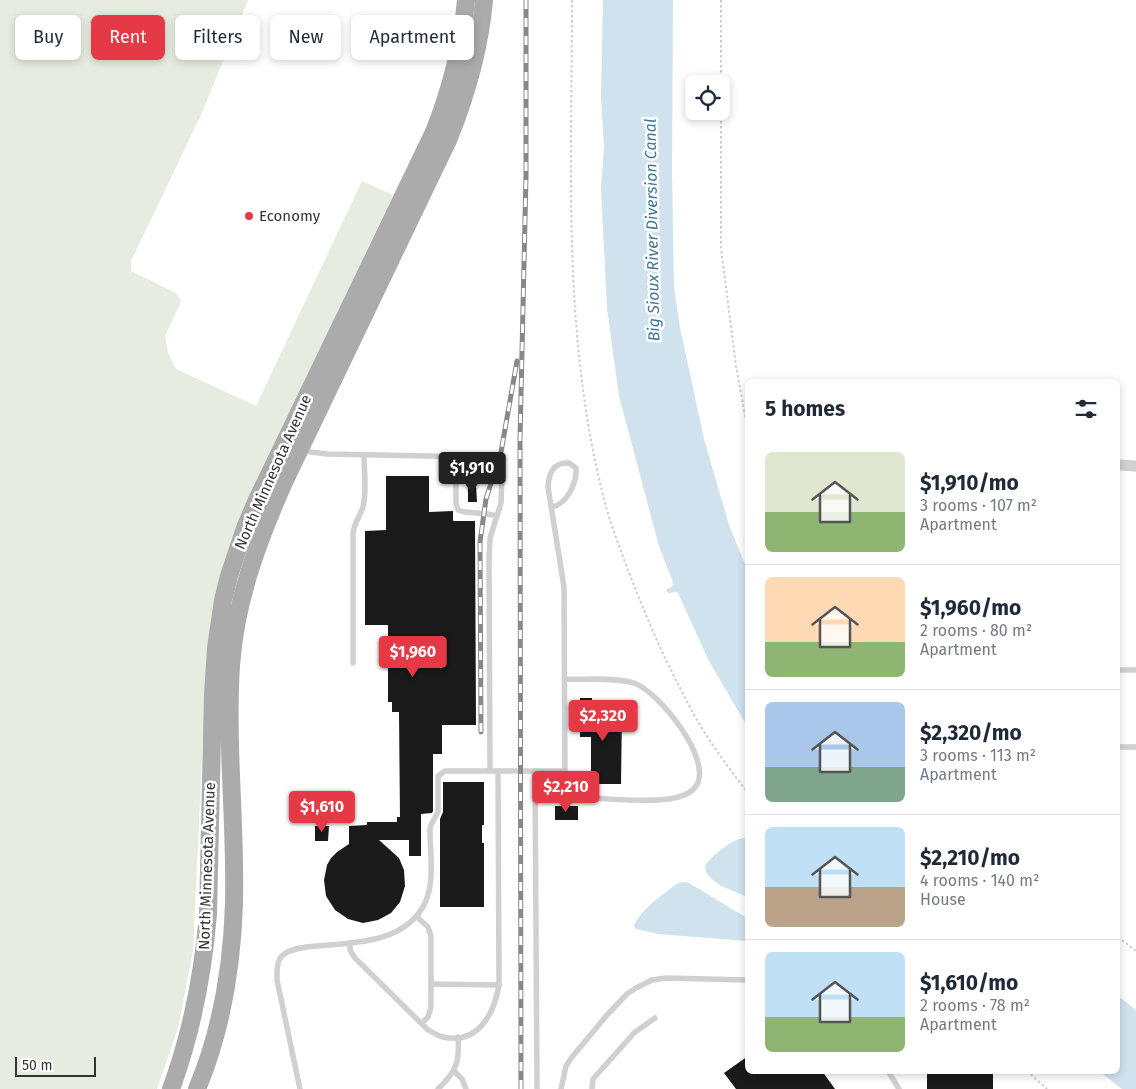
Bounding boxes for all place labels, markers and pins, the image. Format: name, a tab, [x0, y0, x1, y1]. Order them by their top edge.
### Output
place label: Economy	[259, 207, 321, 225]
marker: Economy	[243, 210, 255, 222]
pin: $1,910	[431, 452, 513, 494]
pin: $1,960	[372, 636, 454, 678]
pin: $2,320	[562, 700, 644, 742]
pin: $2,210	[525, 770, 607, 813]
pin: $1,610	[281, 790, 363, 833]

